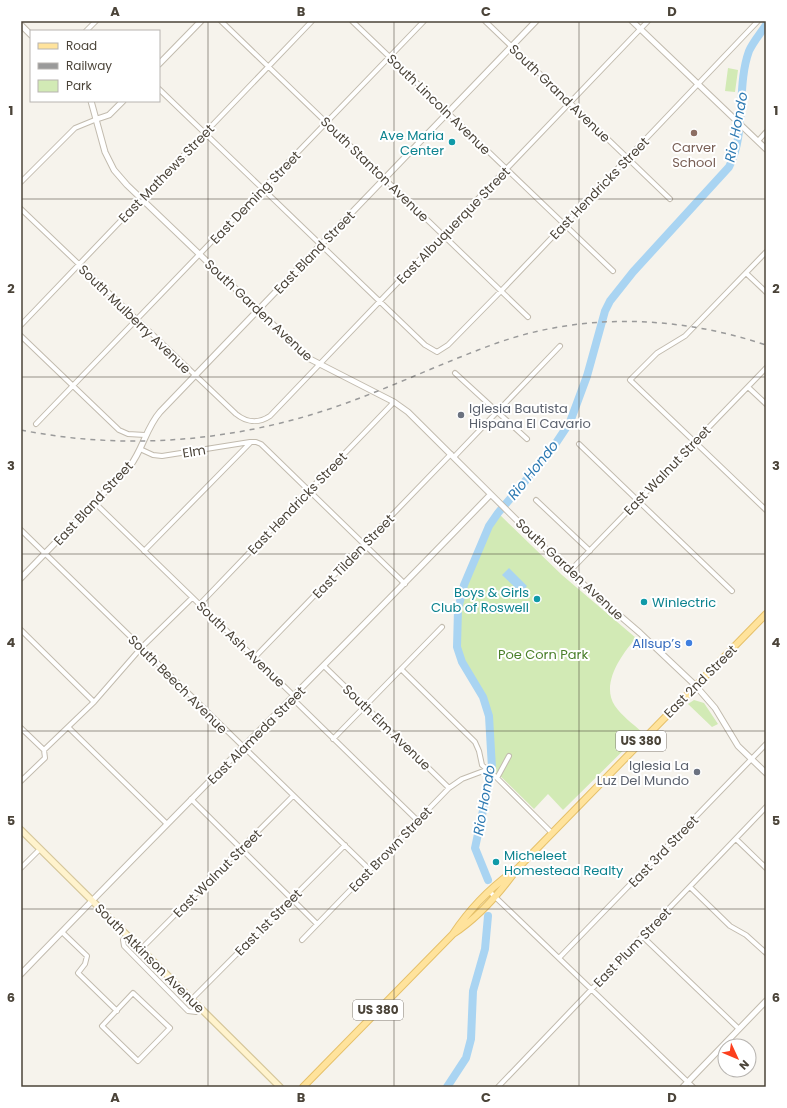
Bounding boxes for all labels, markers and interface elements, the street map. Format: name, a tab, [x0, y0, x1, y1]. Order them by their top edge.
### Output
text: A	[110, 2, 120, 21]
text: B	[297, 2, 306, 21]
text: C	[481, 2, 491, 21]
text: D	[667, 2, 677, 21]
legend	[30, 30, 160, 102]
text: Road	[66, 37, 97, 54]
street label: South Grand Avenue	[505, 40, 614, 147]
street label: South Lincoln Avenue	[382, 50, 495, 159]
text: Railway	[66, 57, 112, 74]
text: Park	[66, 77, 93, 94]
water label: Rio Hondo	[719, 90, 753, 164]
text: 1	[9, 101, 13, 120]
text: 1	[774, 101, 778, 120]
street label: South Stanton Avenue	[316, 113, 433, 226]
street label: East Mathews Street	[114, 120, 219, 227]
place label: Ave Maria Center	[380, 126, 444, 160]
marker: Carver School	[689, 128, 699, 138]
street label: East Hendricks Street	[545, 133, 653, 244]
marker: Ave Maria Center	[447, 137, 457, 147]
place label: Carver School	[672, 138, 716, 172]
street label: East Deming Street	[206, 146, 305, 248]
street label: East Albuquerque Street	[392, 162, 515, 288]
street label: East Bland Street	[270, 206, 359, 298]
street label: South Garden Avenue	[200, 255, 317, 366]
street label: South Mulberry Avenue	[74, 261, 195, 378]
text: 2	[7, 279, 15, 298]
text: 2	[772, 279, 780, 298]
place label: Iglesia Bautista Hispana El Cavario	[469, 399, 591, 433]
marker: Iglesia Bautista Hispana El Cavario	[456, 410, 466, 420]
street label: East Walnut Street	[620, 421, 715, 519]
water label: Rio Hondo	[503, 436, 563, 504]
street label: Elm	[181, 440, 207, 463]
street label: East Hendricks Street	[243, 448, 351, 559]
text: 3	[7, 456, 15, 475]
text: 3	[772, 456, 780, 475]
street label: East Bland Street	[49, 457, 138, 550]
street label: East Tilden Street	[308, 510, 399, 603]
street label: South Garden Avenue	[511, 514, 628, 625]
place label: Boys & Girls Club of Roswell	[431, 583, 529, 617]
place label: Winlectric	[652, 593, 716, 612]
marker: Boys & Girls Club of Roswell	[532, 594, 542, 604]
street label: South Ash Avenue	[192, 597, 289, 692]
marker: Winlectric	[639, 597, 649, 607]
street label: South Beech Avenue	[124, 630, 232, 738]
text: 4	[7, 633, 16, 652]
text: 4	[772, 633, 781, 652]
place label: Allsup’s	[632, 634, 681, 653]
marker: Allsup’s	[684, 638, 694, 648]
street label: East 2nd Street	[659, 640, 741, 722]
park label: Poe Corn Park	[498, 645, 588, 664]
street label: South Elm Avenue	[338, 680, 435, 775]
street label: East Alameda Street	[203, 682, 310, 789]
road number: US 380	[616, 731, 666, 751]
place label: Iglesia La Luz Del Mundo	[597, 756, 689, 790]
water label: Rio Hondo	[468, 763, 500, 837]
marker: Iglesia La Luz Del Mundo	[692, 767, 702, 777]
street label: East Brown Street	[345, 802, 436, 896]
text: 5	[7, 811, 15, 830]
street label: East 3rd Street	[624, 811, 703, 891]
text: 5	[772, 811, 780, 830]
street label: East Walnut Street	[169, 825, 266, 922]
place label: Micheleet Homestead Realty	[504, 846, 624, 880]
marker: Micheleet Homestead Realty	[491, 857, 501, 867]
street label: East 1st Street	[231, 884, 306, 960]
street label: South Atkinson Avenue	[91, 899, 209, 1017]
street label: East Plum Street	[589, 903, 676, 992]
text: 6	[7, 988, 15, 1007]
text: 6	[772, 988, 780, 1007]
road number: US 380	[353, 1000, 403, 1020]
north arrow	[717, 1038, 757, 1078]
text: N	[736, 1056, 753, 1073]
text: A	[110, 1088, 120, 1107]
text: B	[297, 1088, 306, 1107]
text: C	[481, 1088, 491, 1107]
text: D	[667, 1088, 677, 1107]

